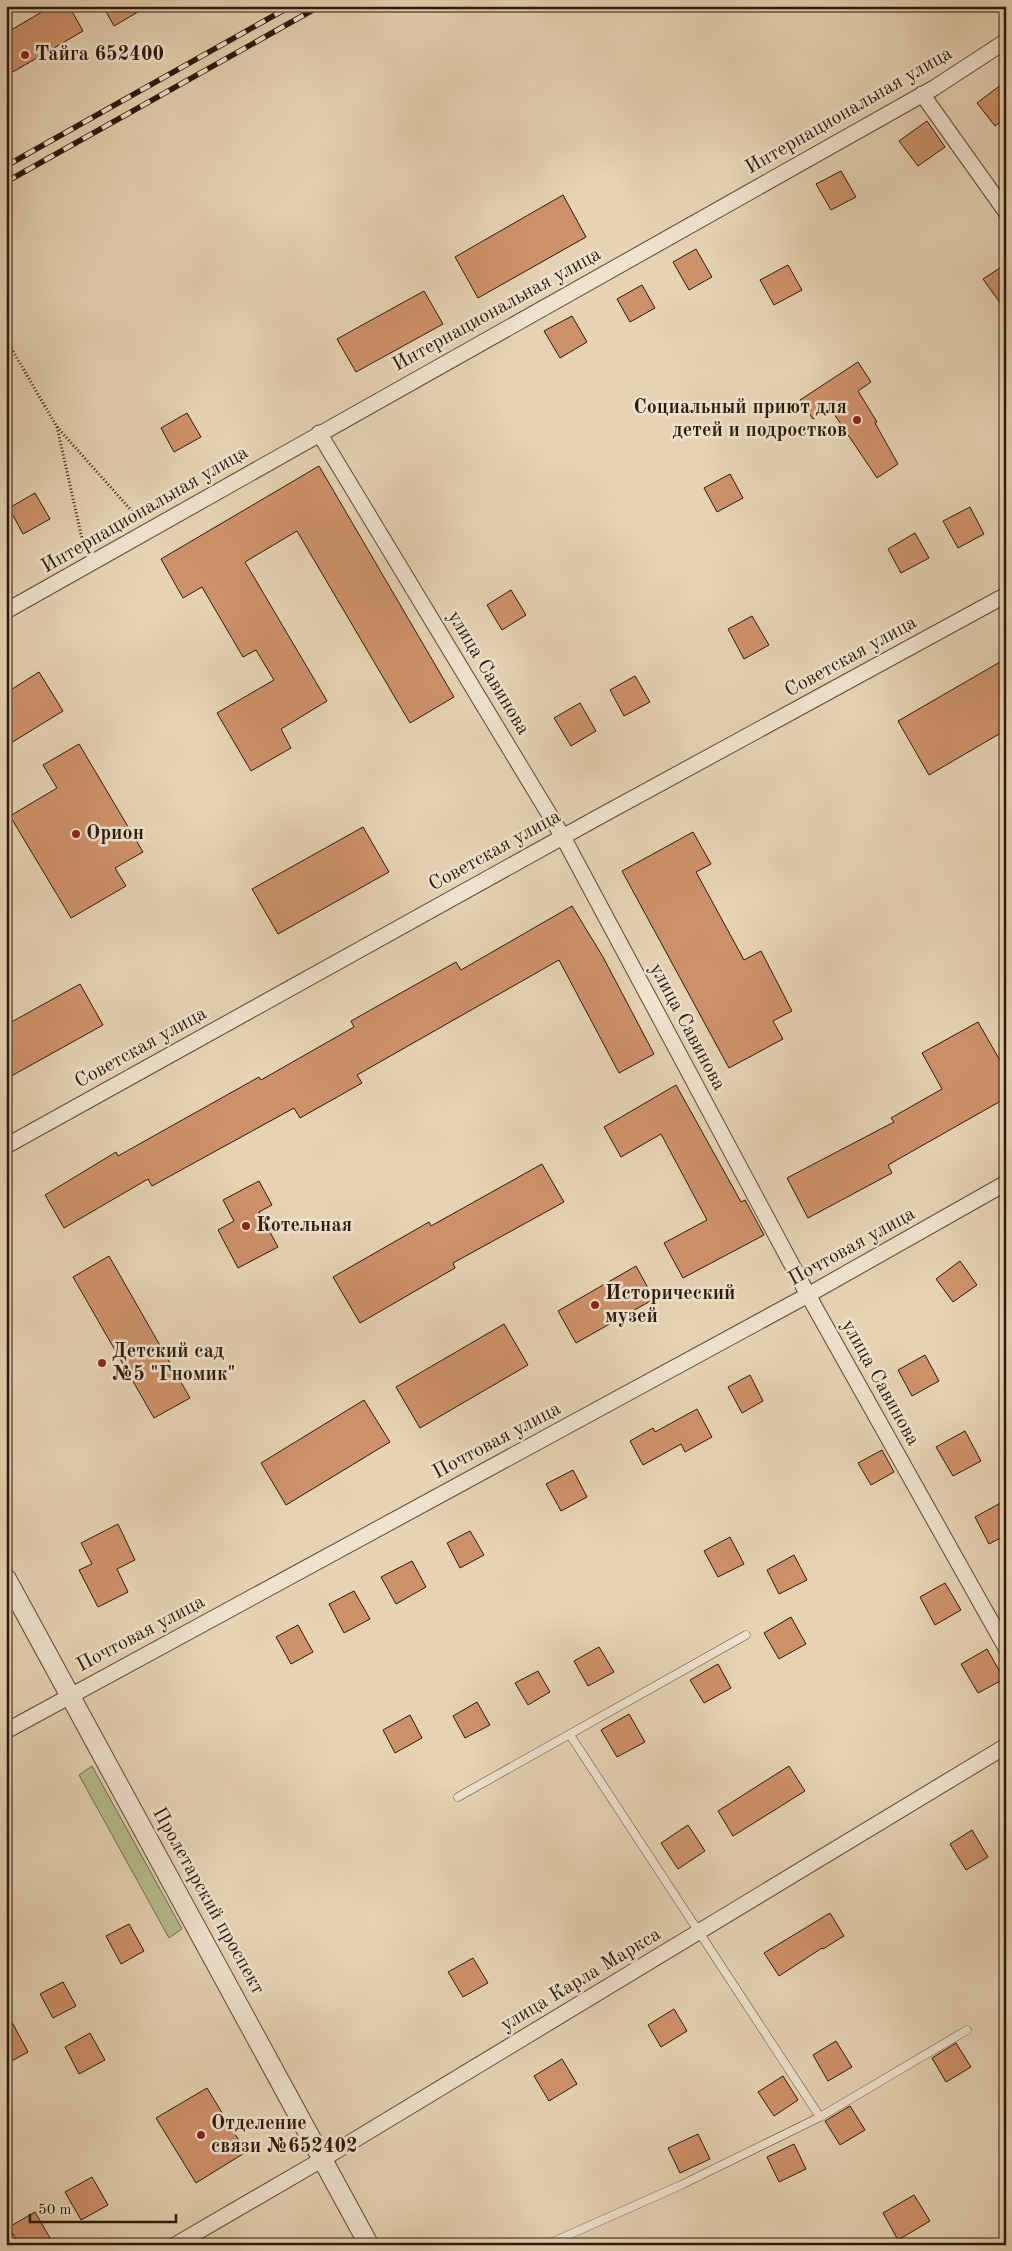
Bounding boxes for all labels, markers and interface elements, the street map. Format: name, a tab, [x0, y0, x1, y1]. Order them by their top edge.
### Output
place label: Тайга 652400	[35, 44, 164, 65]
street label: Интернациональная улица	[742, 44, 956, 178]
marker: Тайга 652400	[19, 49, 31, 61]
street label: Интернациональная улица	[389, 244, 605, 376]
place label: Социальный приют для детей и подростков	[634, 398, 847, 441]
marker: Социальный приют для детей и подростков	[851, 414, 863, 426]
street label: Интернациональная улица	[38, 443, 252, 577]
street label: улица Савинова	[443, 608, 533, 739]
street label: Советская улица	[782, 612, 920, 701]
street label: Советская улица	[426, 806, 564, 895]
place label: Орион	[86, 824, 144, 844]
marker: Орион	[70, 828, 82, 840]
street label: улица Савинова	[645, 960, 729, 1094]
street label: Советская улица	[72, 1003, 210, 1092]
street label: Почтовая улица	[785, 1204, 919, 1290]
place label: Котельная	[256, 1216, 352, 1236]
marker: Котельная	[240, 1220, 252, 1232]
place label: Исторический музей	[605, 1284, 736, 1327]
marker: Исторический музей	[589, 1299, 601, 1311]
street label: улица Савинова	[837, 1317, 923, 1450]
place label: Детский сад №5 "Гномик"	[112, 1342, 235, 1385]
marker: Детский сад №5 "Гномик"	[96, 1357, 108, 1369]
street label: Почтовая улица	[430, 1399, 564, 1483]
street label: Почтовая улица	[74, 1592, 208, 1676]
street label: Пролетарский проспект	[148, 1804, 268, 1998]
street label: улица Карла Маркса	[498, 1924, 665, 2036]
place label: Отделение связи №652402	[211, 2114, 358, 2157]
marker: Отделение связи №652402	[195, 2129, 207, 2141]
scale bar	[30, 2191, 176, 2223]
text: 50 m	[38, 2203, 72, 2218]

